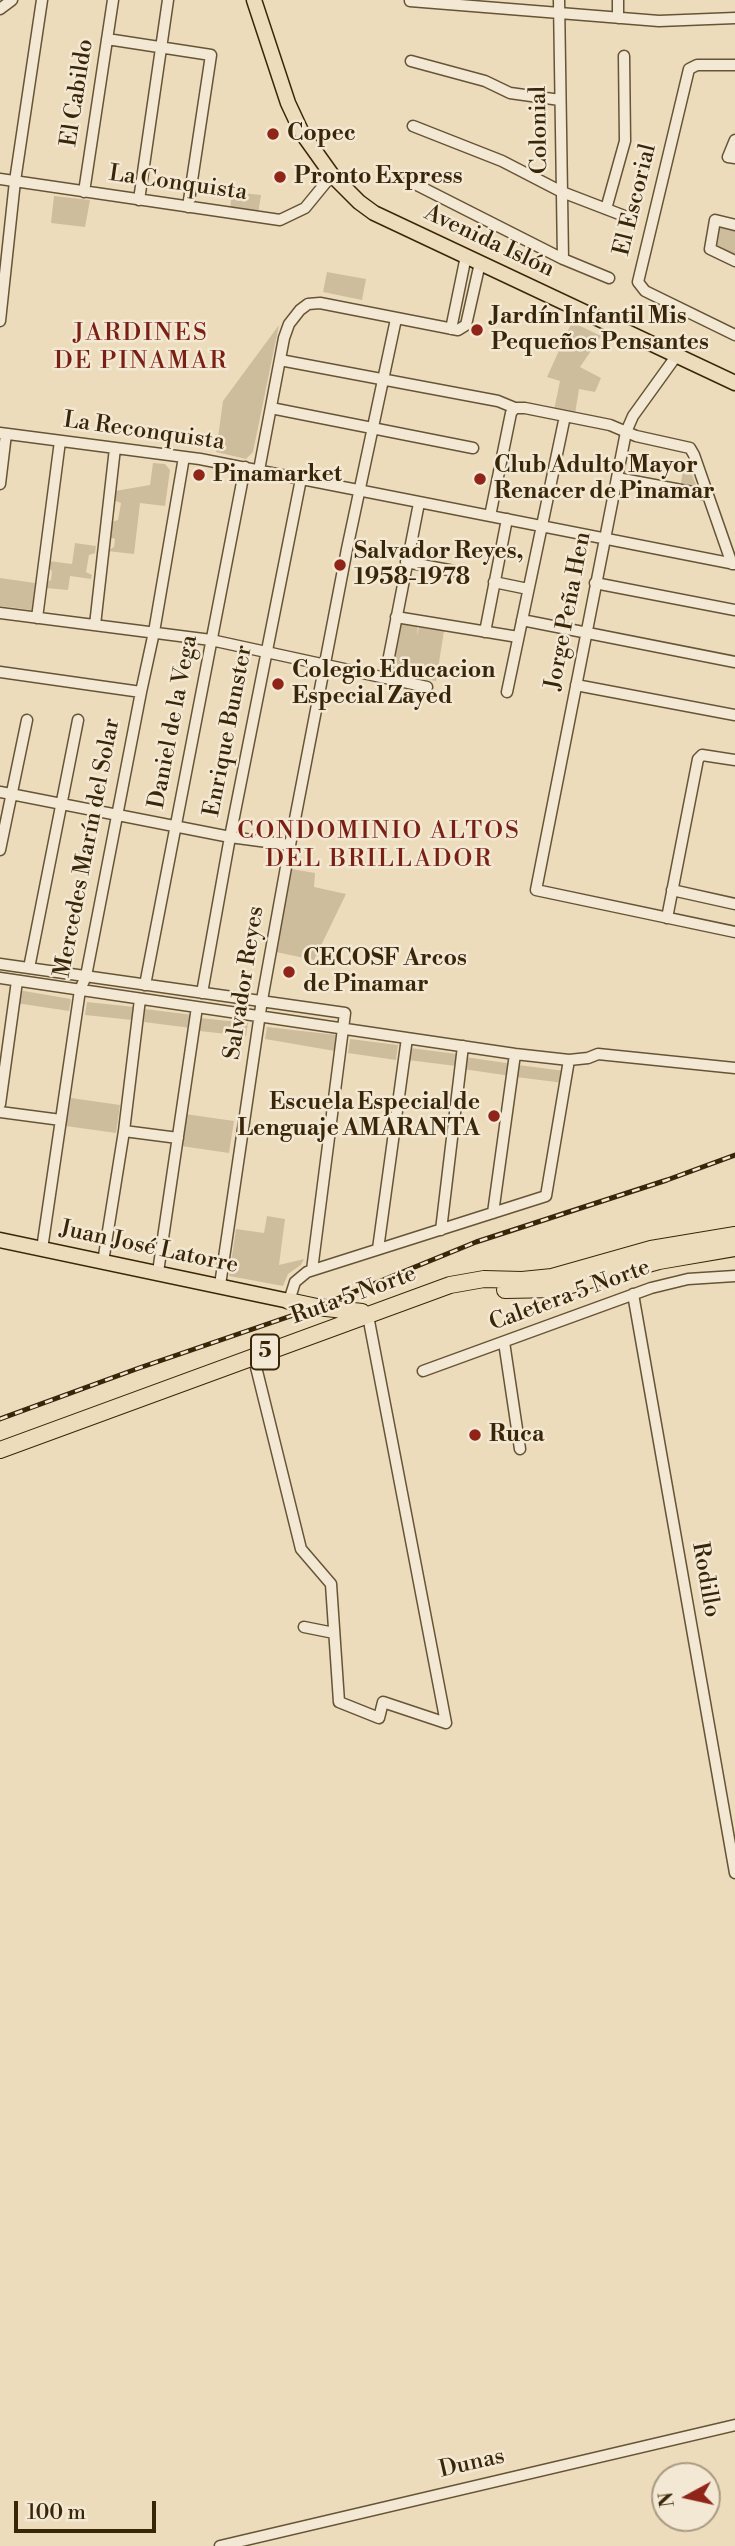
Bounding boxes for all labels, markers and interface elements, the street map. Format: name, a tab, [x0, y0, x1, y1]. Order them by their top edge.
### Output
street label: El Cabildo	[56, 37, 100, 149]
street label: Colonial	[525, 86, 555, 174]
place label: Copec	[287, 120, 356, 148]
marker: Copec	[265, 126, 281, 142]
street label: El Escorial	[609, 141, 663, 259]
street label: La Conquista	[107, 161, 249, 207]
place label: Pronto Express	[294, 163, 463, 191]
marker: Pronto Express	[272, 169, 288, 185]
street label: Avenida Islón	[420, 200, 558, 284]
place label: Jardín Infantil Mis Pequeños Pensantes	[491, 303, 709, 357]
district label: JARDINES DE PINAMAR	[55, 320, 227, 376]
marker: Jardín Infantil Mis Pequeños Pensantes	[469, 322, 485, 338]
street label: La Reconquista	[62, 407, 226, 457]
place label: Club Adulto Mayor Renacer de Pinamar	[494, 452, 715, 506]
place label: Pinamarket	[213, 461, 342, 489]
marker: Pinamarket	[191, 467, 207, 483]
marker: Club Adulto Mayor Renacer de Pinamar	[472, 471, 488, 487]
street label: Jorge Peña Hen	[540, 530, 598, 692]
place label: Salvador Reyes, 1958-1978	[354, 538, 524, 592]
marker: Salvador Reyes, 1958-1978	[332, 557, 348, 573]
street label: Daniel de la Vega	[144, 633, 204, 811]
street label: Enrique Bunster	[199, 643, 259, 819]
place label: Colegio Educacion Especial Zayed	[292, 657, 495, 711]
marker: Colegio Educacion Especial Zayed	[270, 676, 286, 692]
street label: Mercedes Marín del Solar	[49, 716, 127, 980]
district label: CONDOMINIO ALTOS DEL BRILLADOR	[239, 818, 519, 874]
street label: Salvador Reyes	[219, 904, 271, 1062]
place label: CECOSF Arcos de Pinamar	[303, 945, 467, 999]
marker: CECOSF Arcos de Pinamar	[281, 964, 297, 980]
place label: Escuela Especial de Lenguaje AMARANTA	[237, 1089, 480, 1143]
marker: Escuela Especial de Lenguaje AMARANTA	[486, 1108, 502, 1124]
street label: Juan José Latorre	[57, 1216, 241, 1280]
street label: Caletera 5 Norte	[486, 1254, 654, 1338]
street label: Ruta 5 Norte	[288, 1261, 420, 1331]
road number: 5	[251, 1334, 279, 1370]
place label: Ruca	[489, 1421, 545, 1449]
marker: Ruca	[467, 1427, 483, 1443]
street label: Rodillo	[685, 1540, 725, 1620]
street label: Dunas	[437, 2443, 507, 2485]
north arrow	[651, 2462, 721, 2532]
scale bar	[18, 2486, 159, 2530]
text: N	[654, 2491, 680, 2509]
text: 100 m	[27, 2500, 86, 2526]

